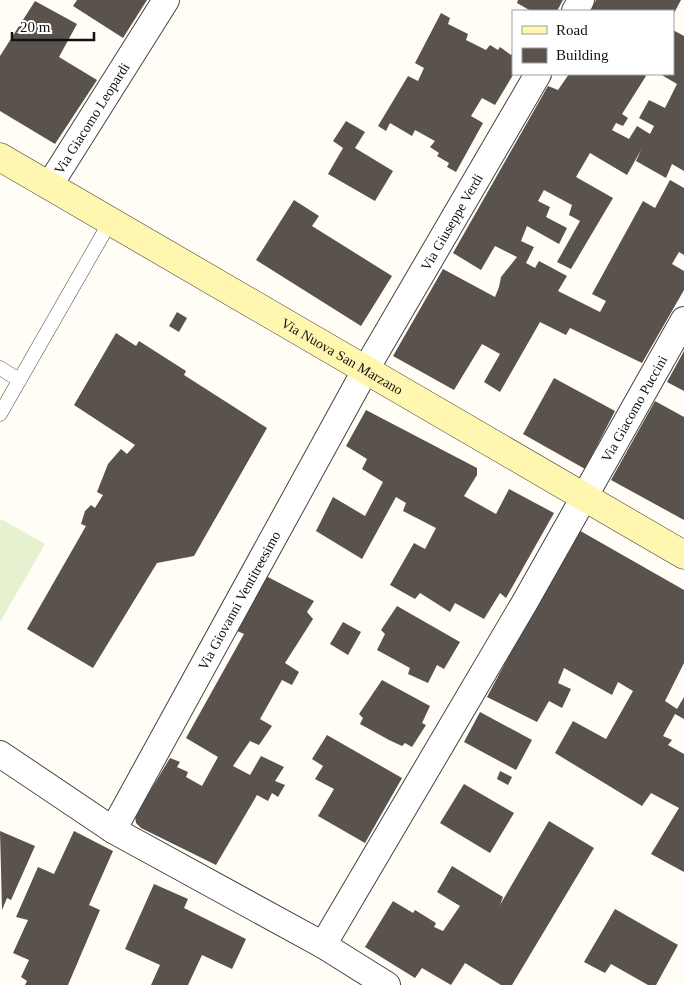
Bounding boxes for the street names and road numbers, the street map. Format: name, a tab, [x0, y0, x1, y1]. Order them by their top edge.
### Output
street label: Via Giacomo Leopardi	[52, 60, 133, 177]
street label: Via Giuseppe Verdi	[418, 171, 486, 273]
street label: Via Nuova San Marzano	[279, 315, 405, 398]
street label: Via Giacomo Puccini	[598, 353, 670, 465]
street label: Via Giovanni Ventitreesimo	[195, 529, 284, 673]

